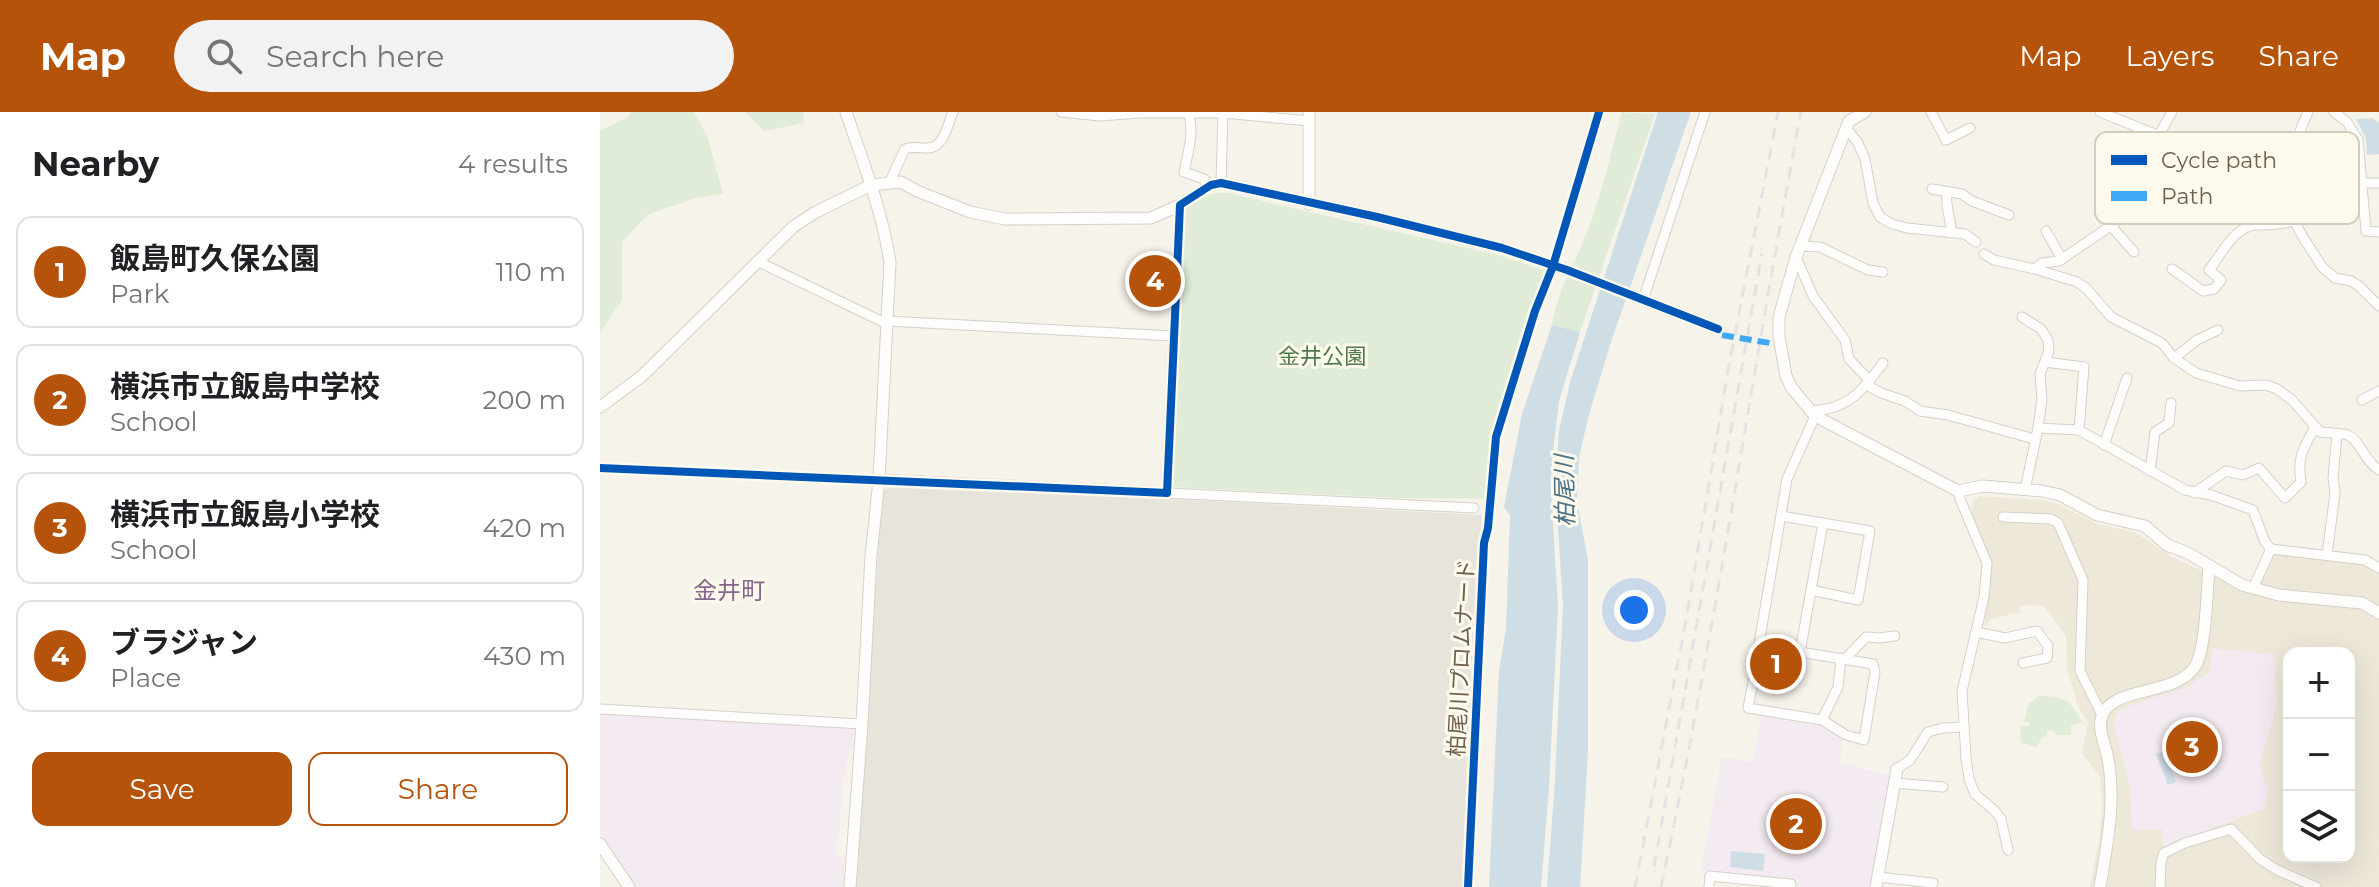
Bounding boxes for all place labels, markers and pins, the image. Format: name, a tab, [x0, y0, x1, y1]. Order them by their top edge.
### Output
pin: 4	[1129, 251, 1181, 311]
pin: 1	[1750, 634, 1802, 694]
pin: 3	[2166, 717, 2218, 777]
pin: 2	[1770, 794, 1822, 854]

